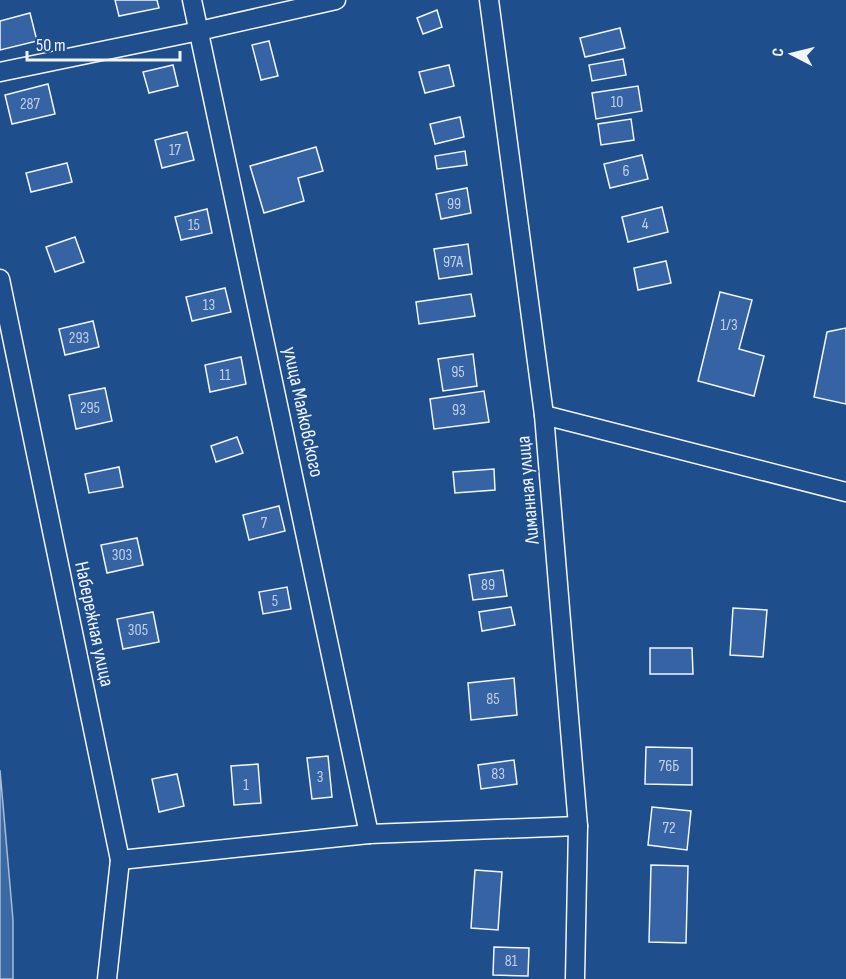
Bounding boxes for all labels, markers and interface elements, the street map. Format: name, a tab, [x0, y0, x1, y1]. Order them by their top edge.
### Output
scale bar	[27, 24, 180, 62]
north arrow	[762, 24, 822, 84]
text: 50 m	[36, 35, 66, 56]
text: С	[769, 47, 789, 58]
house number: 10	[611, 93, 623, 112]
house number: 287	[20, 95, 41, 114]
house number: 17	[169, 141, 182, 160]
house number: 6	[622, 162, 630, 181]
house number: 99	[447, 195, 461, 214]
house number: 4	[642, 215, 649, 234]
house number: 15	[188, 216, 200, 235]
house number: 97А	[443, 253, 463, 272]
house number: 13	[203, 296, 215, 315]
house number: 1/3	[720, 316, 738, 335]
house number: 293	[69, 329, 89, 348]
street label: улица Маяковского	[277, 345, 329, 479]
house number: 95	[451, 363, 465, 382]
house number: 11	[219, 366, 231, 385]
house number: 295	[80, 399, 100, 418]
house number: 93	[452, 401, 466, 420]
street label: Лиманная улица	[511, 435, 545, 546]
house number: 7	[261, 514, 268, 533]
house number: 303	[112, 546, 132, 565]
street label: Набережная улица	[69, 559, 119, 689]
house number: 89	[481, 576, 495, 595]
house number: 5	[272, 592, 278, 611]
house number: 305	[128, 621, 148, 640]
house number: 85	[486, 690, 500, 709]
house number: 76Б	[659, 757, 679, 776]
house number: 83	[491, 765, 505, 784]
house number: 3	[317, 768, 323, 787]
house number: 1	[243, 776, 249, 795]
house number: 72	[663, 819, 675, 838]
house number: 81	[505, 952, 518, 971]

